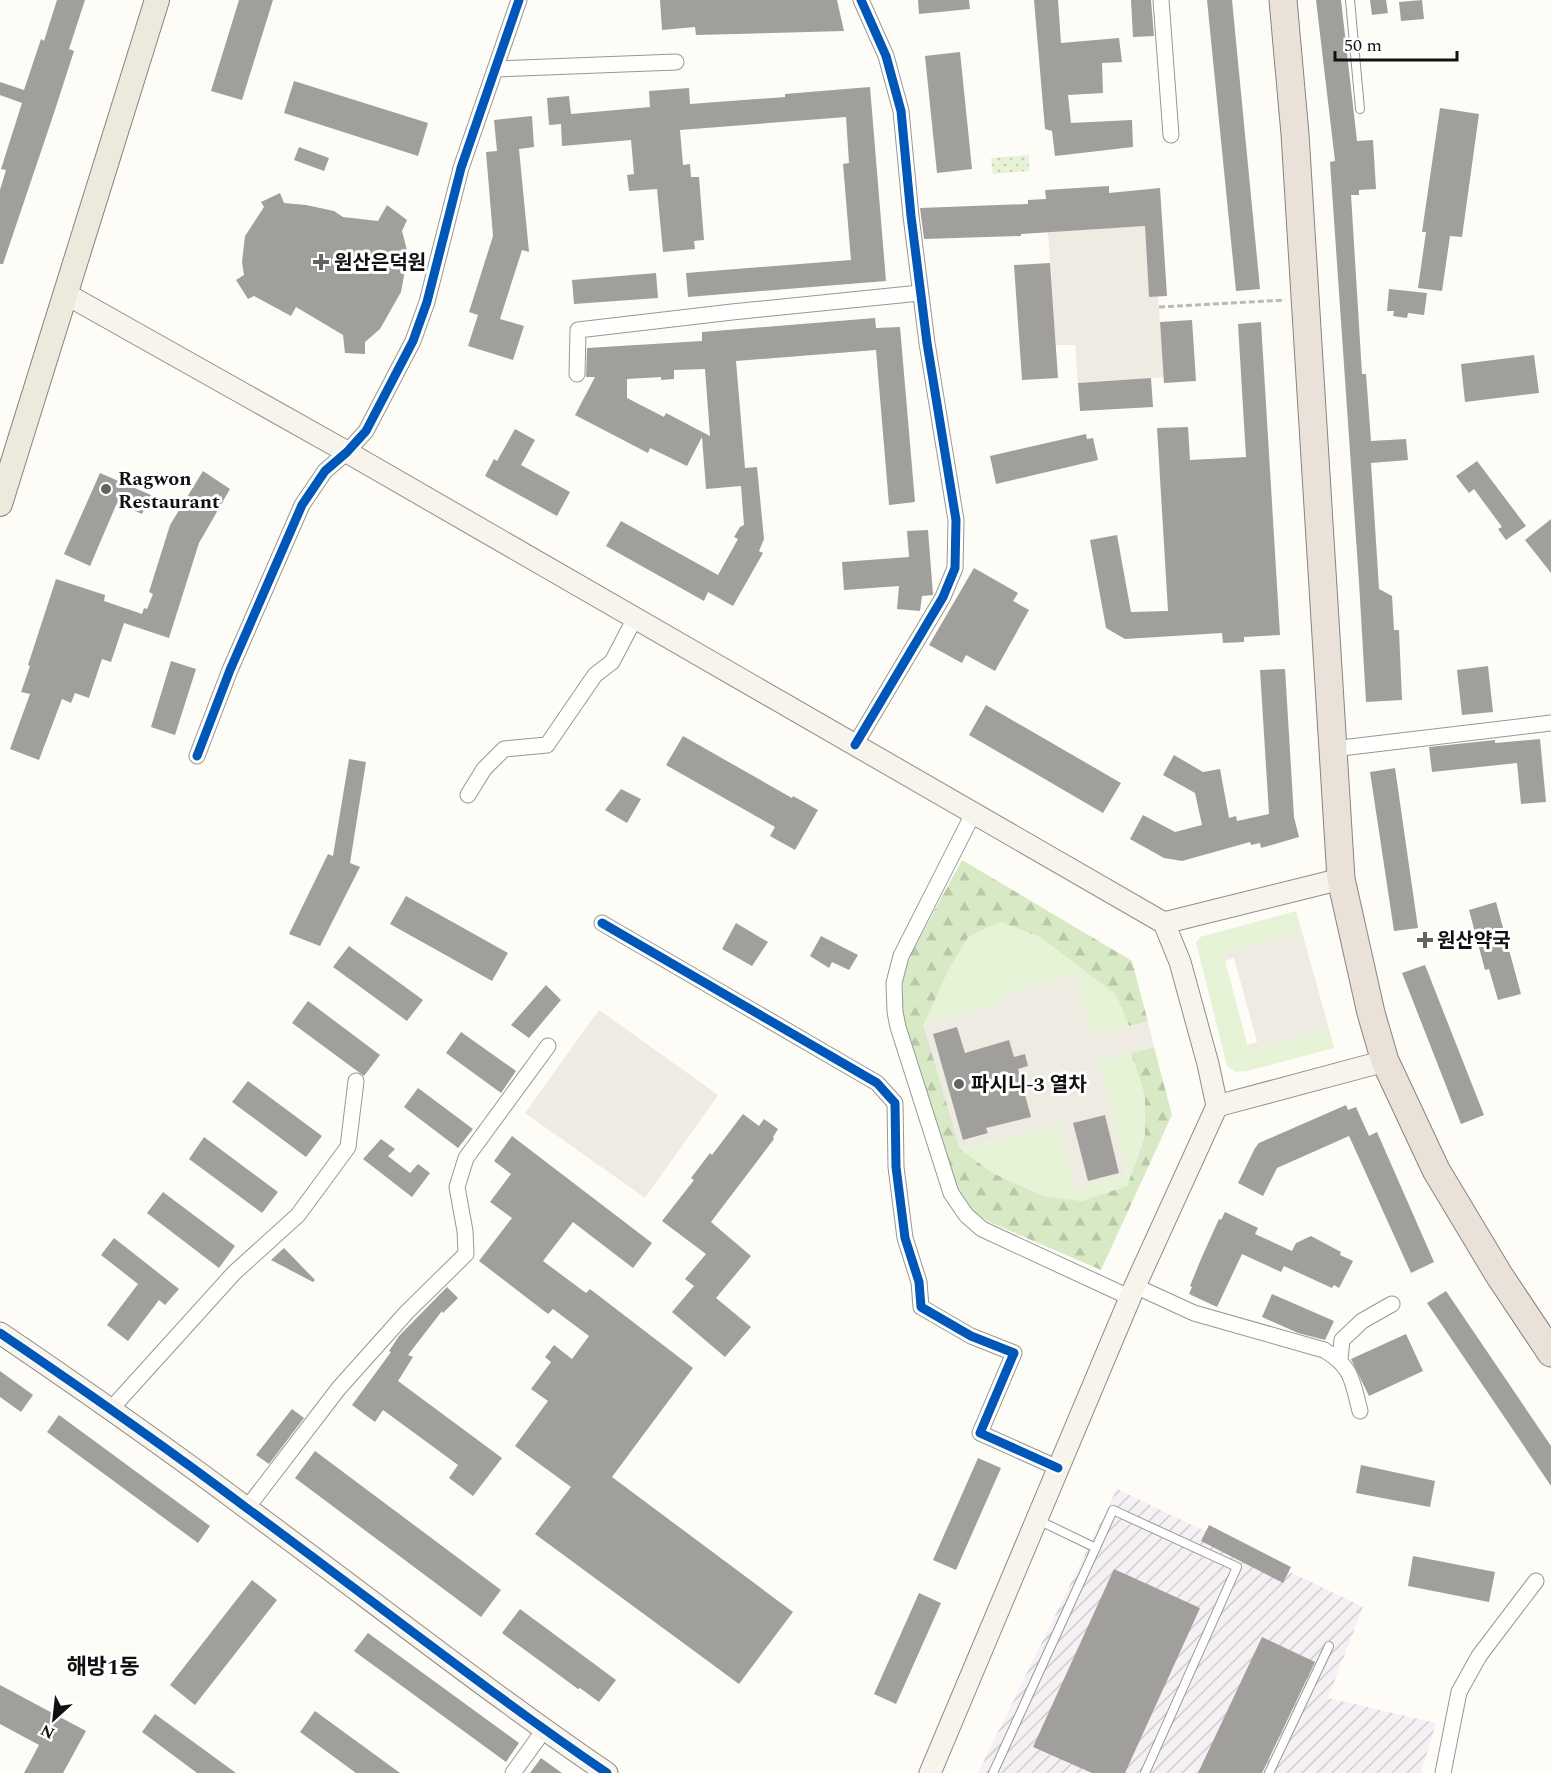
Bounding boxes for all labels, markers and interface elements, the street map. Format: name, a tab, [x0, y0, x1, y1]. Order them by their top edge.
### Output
scale bar	[1335, 24, 1456, 62]
text: 50 m	[1344, 32, 1382, 59]
place label: 원산은덕원	[334, 248, 426, 278]
marker: 원산은덕원	[312, 253, 330, 271]
place label: Ragwon Restaurant	[118, 464, 220, 517]
marker: Ragwon Restaurant	[99, 482, 113, 496]
place label: 원산약국	[1437, 926, 1511, 956]
marker: 원산약국	[1418, 933, 1432, 947]
place label: 파시니-3 열차	[971, 1070, 1087, 1100]
marker: 파시니-3 열차	[952, 1077, 966, 1091]
district label: 해방1동	[66, 1651, 140, 1684]
north arrow	[24, 1689, 84, 1749]
text: N	[36, 1718, 59, 1745]

